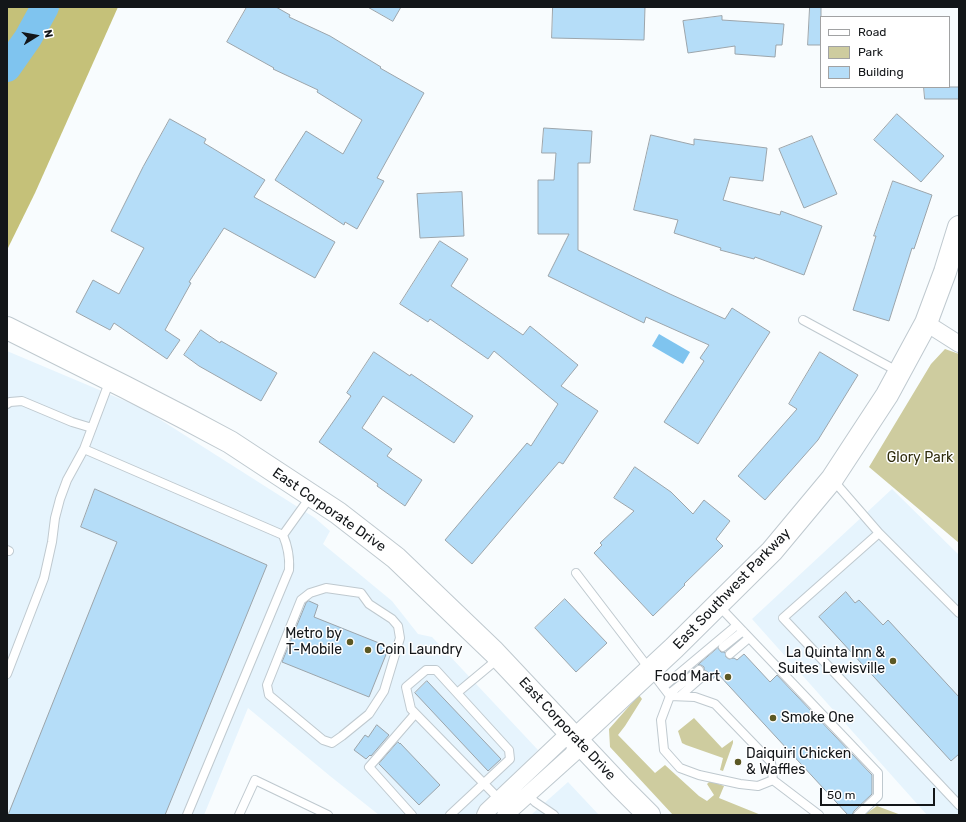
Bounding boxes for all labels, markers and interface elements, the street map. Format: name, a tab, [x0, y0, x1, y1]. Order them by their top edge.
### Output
north arrow	[16, 16, 56, 56]
legend	[820, 16, 950, 88]
text: Road	[858, 25, 886, 39]
text: N	[41, 28, 55, 39]
text: Park	[858, 45, 883, 59]
text: Building	[858, 65, 904, 79]
park label: Glory Park	[887, 450, 953, 466]
street label: East Corporate Drive	[269, 465, 389, 555]
street label: East Southwest Parkway	[670, 525, 794, 653]
place label: Metro by T-Mobile	[285, 626, 342, 658]
marker: Metro by T-Mobile	[345, 637, 355, 647]
place label: Coin Laundry	[376, 642, 463, 658]
marker: Coin Laundry	[363, 645, 373, 655]
place label: La Quinta Inn & Suites Lewisville	[778, 645, 885, 678]
marker: La Quinta Inn & Suites Lewisville	[888, 656, 898, 666]
place label: Food Mart	[655, 669, 720, 685]
marker: Food Mart	[723, 672, 733, 682]
street label: East Corporate Drive	[515, 674, 619, 784]
place label: Smoke One	[781, 710, 854, 726]
marker: Smoke One	[768, 713, 778, 723]
place label: Daiquiri Chicken & Waffles	[746, 746, 851, 778]
marker: Daiquiri Chicken & Waffles	[733, 757, 743, 767]
scale bar	[822, 780, 937, 806]
text: 50 m	[827, 788, 855, 802]

